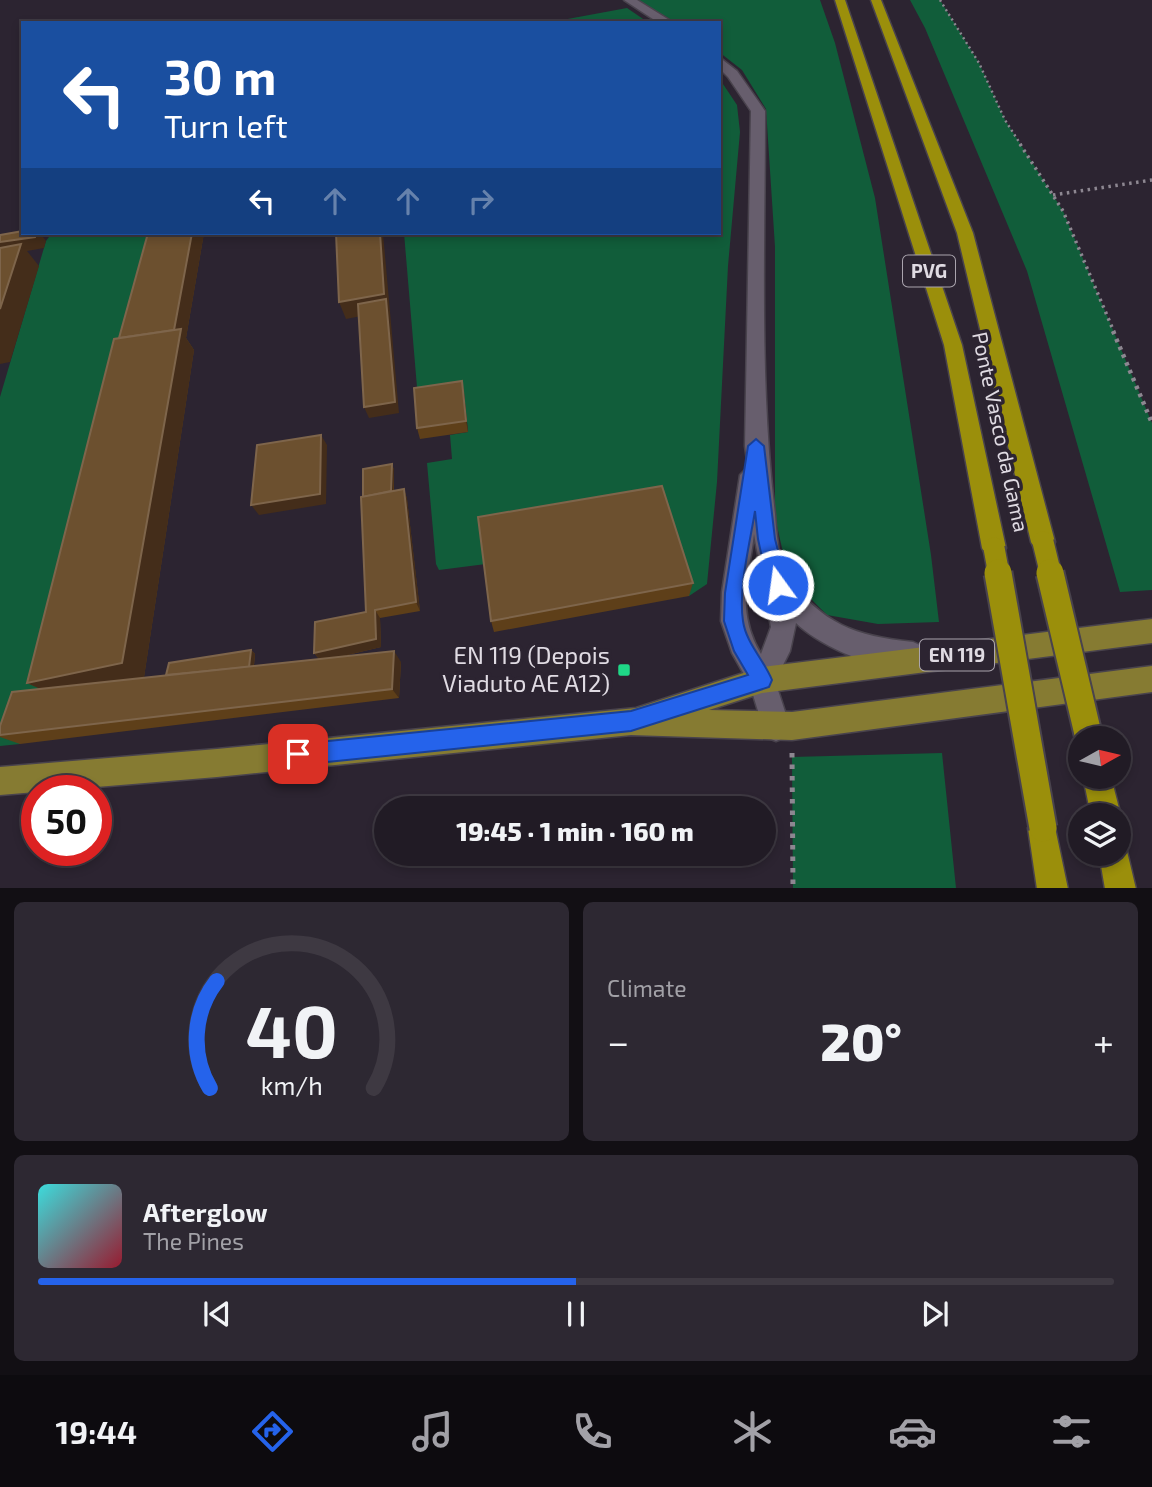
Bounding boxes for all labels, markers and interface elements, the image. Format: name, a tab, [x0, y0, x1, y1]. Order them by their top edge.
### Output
text: 30 m	[164, 46, 276, 105]
icon: left	[49, 49, 140, 140]
text: Turn left	[164, 106, 288, 144]
icon: left	[243, 182, 281, 220]
icon: ahead	[316, 182, 354, 220]
icon: ahead	[389, 182, 427, 220]
icon: right	[462, 182, 500, 220]
road number: PVG	[903, 256, 955, 286]
street label: Ponte Vasco da Gama	[968, 329, 1035, 534]
position arrow	[741, 548, 815, 622]
place label: EN 119 (Depois Viaduto AE A12)	[442, 640, 610, 697]
road number: EN 119	[920, 640, 994, 670]
marker: EN 119 (Depois Viaduto AE A12)	[616, 662, 632, 678]
pin	[268, 724, 328, 784]
north arrow	[1068, 726, 1130, 789]
map controls	[1068, 726, 1131, 866]
icon: arrive	[279, 735, 317, 773]
speed limit sign: 50	[21, 775, 112, 866]
button: layers	[1068, 803, 1131, 866]
text: 19:45 · 1 min · 160 m	[456, 815, 694, 846]
text: Climate	[607, 974, 687, 1002]
text: 40	[245, 985, 338, 1073]
text: 20°	[820, 1009, 902, 1071]
text: −	[607, 1018, 629, 1064]
text: +	[1093, 1018, 1114, 1064]
text: km/h	[260, 1069, 323, 1099]
text: Afterglow	[143, 1196, 268, 1227]
text: The Pines	[143, 1227, 244, 1255]
icon: previous	[198, 1295, 236, 1333]
icon: pause	[557, 1295, 595, 1333]
icon: next	[916, 1295, 954, 1333]
icon: directions	[248, 1407, 297, 1456]
icon: music	[408, 1407, 457, 1456]
icon: phone	[568, 1407, 617, 1456]
icon: climate	[728, 1407, 777, 1456]
icon: car	[888, 1407, 937, 1456]
icon: filters	[1047, 1407, 1096, 1456]
text: 19:44	[55, 1412, 137, 1450]

